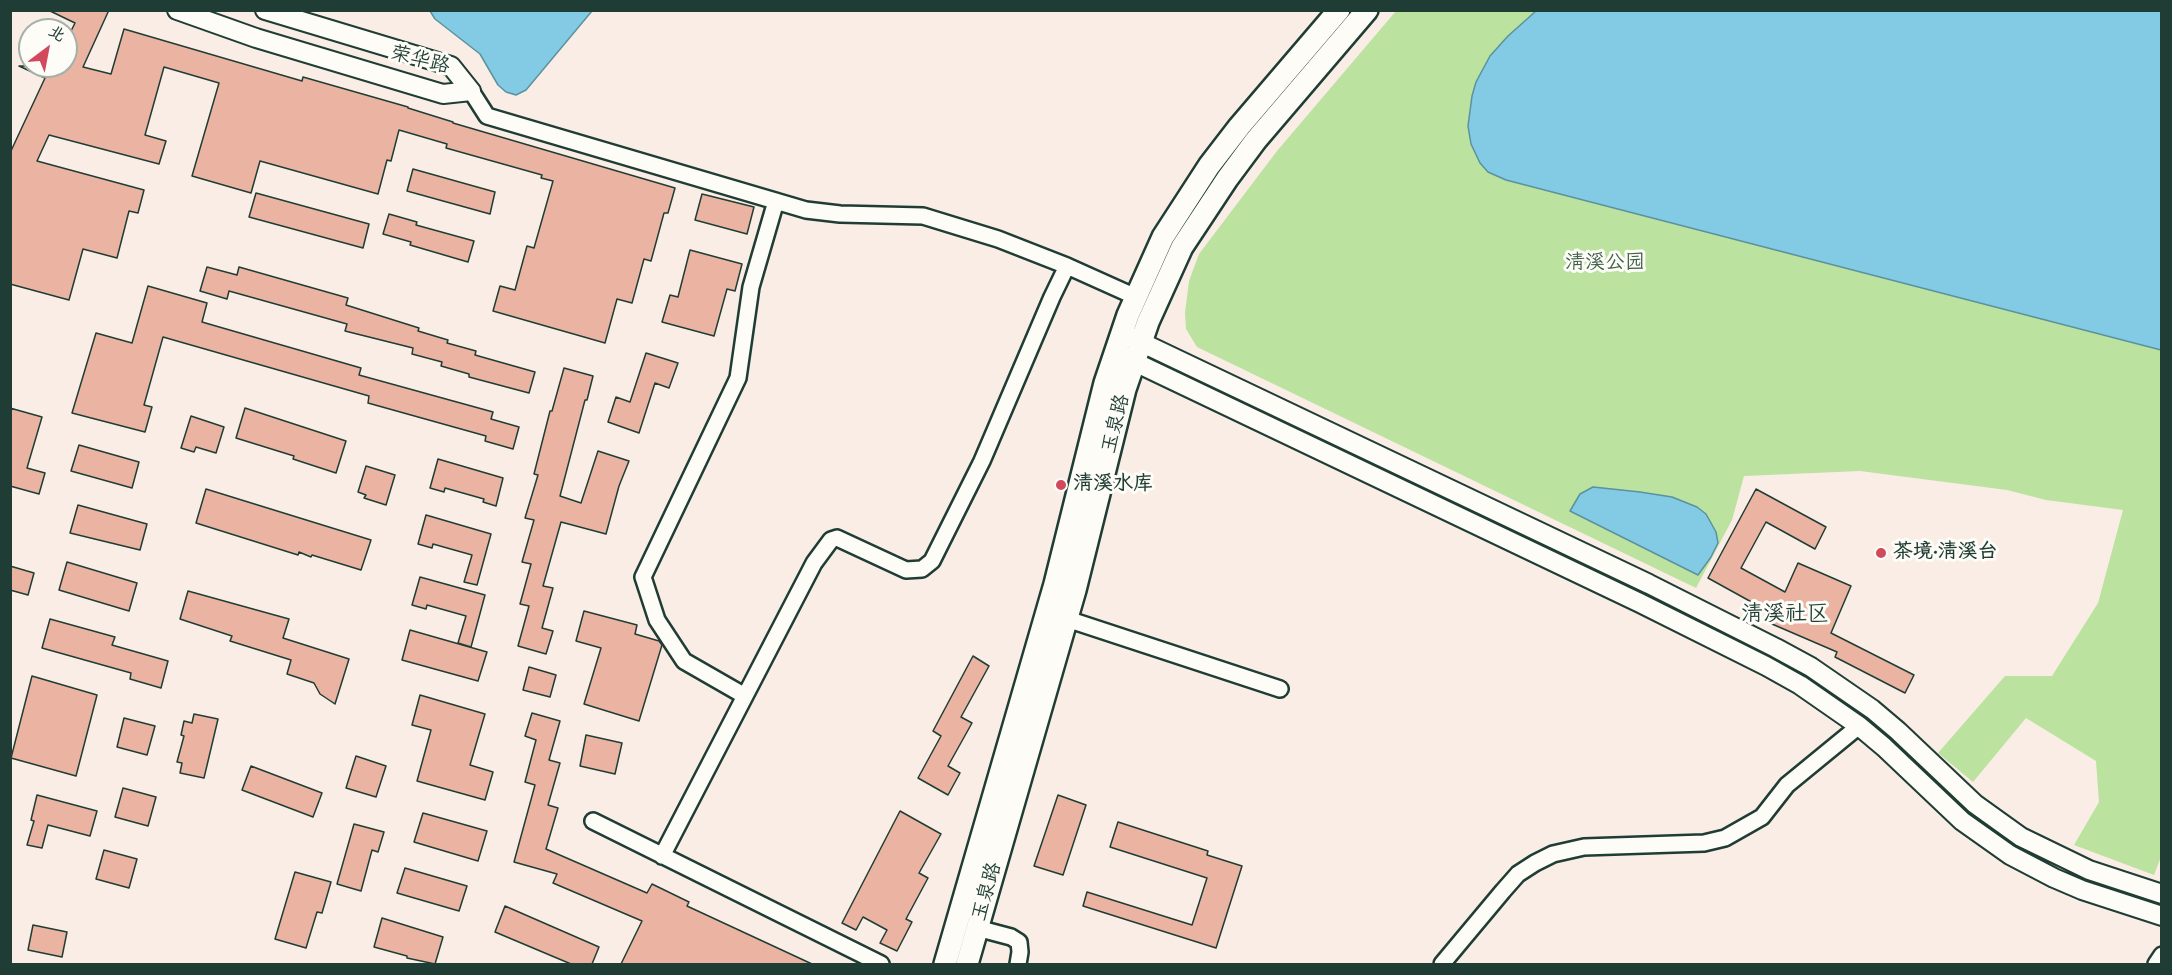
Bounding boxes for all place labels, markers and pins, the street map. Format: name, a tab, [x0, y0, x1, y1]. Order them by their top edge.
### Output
place label: 清溪水库	[1073, 473, 1153, 497]
marker: 清溪水库	[1054, 478, 1068, 492]
place label: 茶境·清溪台	[1893, 541, 1998, 565]
marker: 茶境·清溪台	[1874, 546, 1888, 560]

